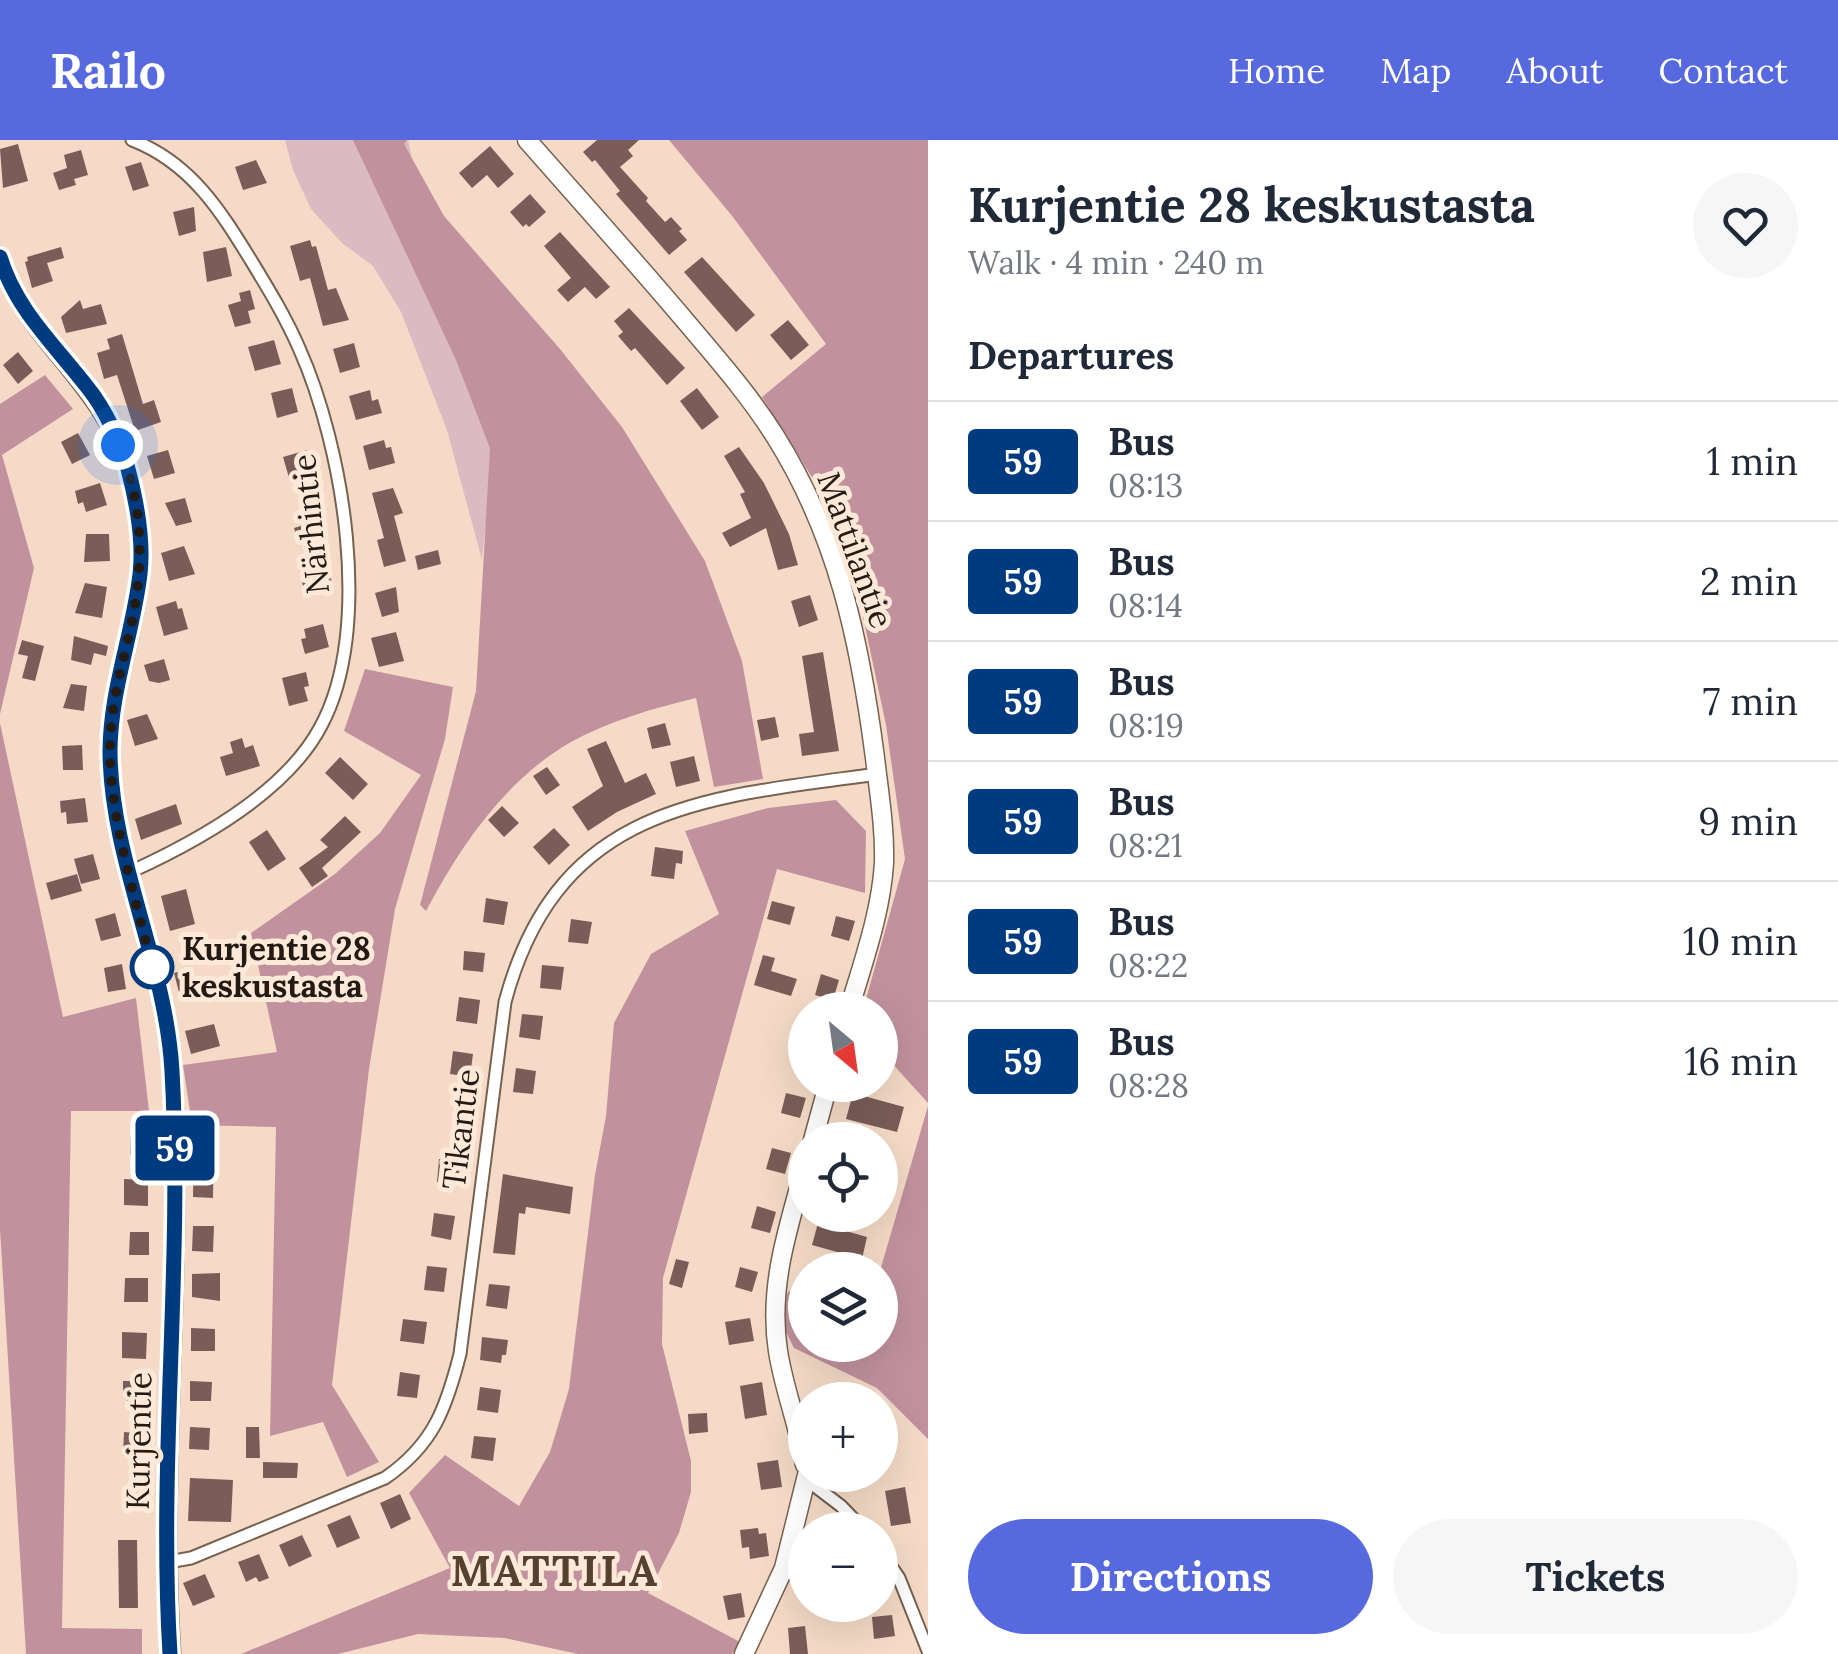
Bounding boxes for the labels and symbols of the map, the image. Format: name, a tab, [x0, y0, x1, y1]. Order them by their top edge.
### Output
your location	[93, 420, 143, 470]
street label: Närhintie	[283, 452, 338, 596]
street label: Mattilantie	[808, 466, 903, 633]
place label: Kurjentie 28 keskustasta	[182, 928, 371, 1006]
marker: Kurjentie 28 keskustasta	[131, 946, 173, 988]
north arrow	[788, 992, 898, 1102]
street label: Tikantie	[433, 1066, 488, 1192]
line badge: 59	[130, 1116, 220, 1180]
street label: Kurjentie	[117, 1372, 160, 1510]
district label: MATTILA	[451, 1544, 659, 1598]

